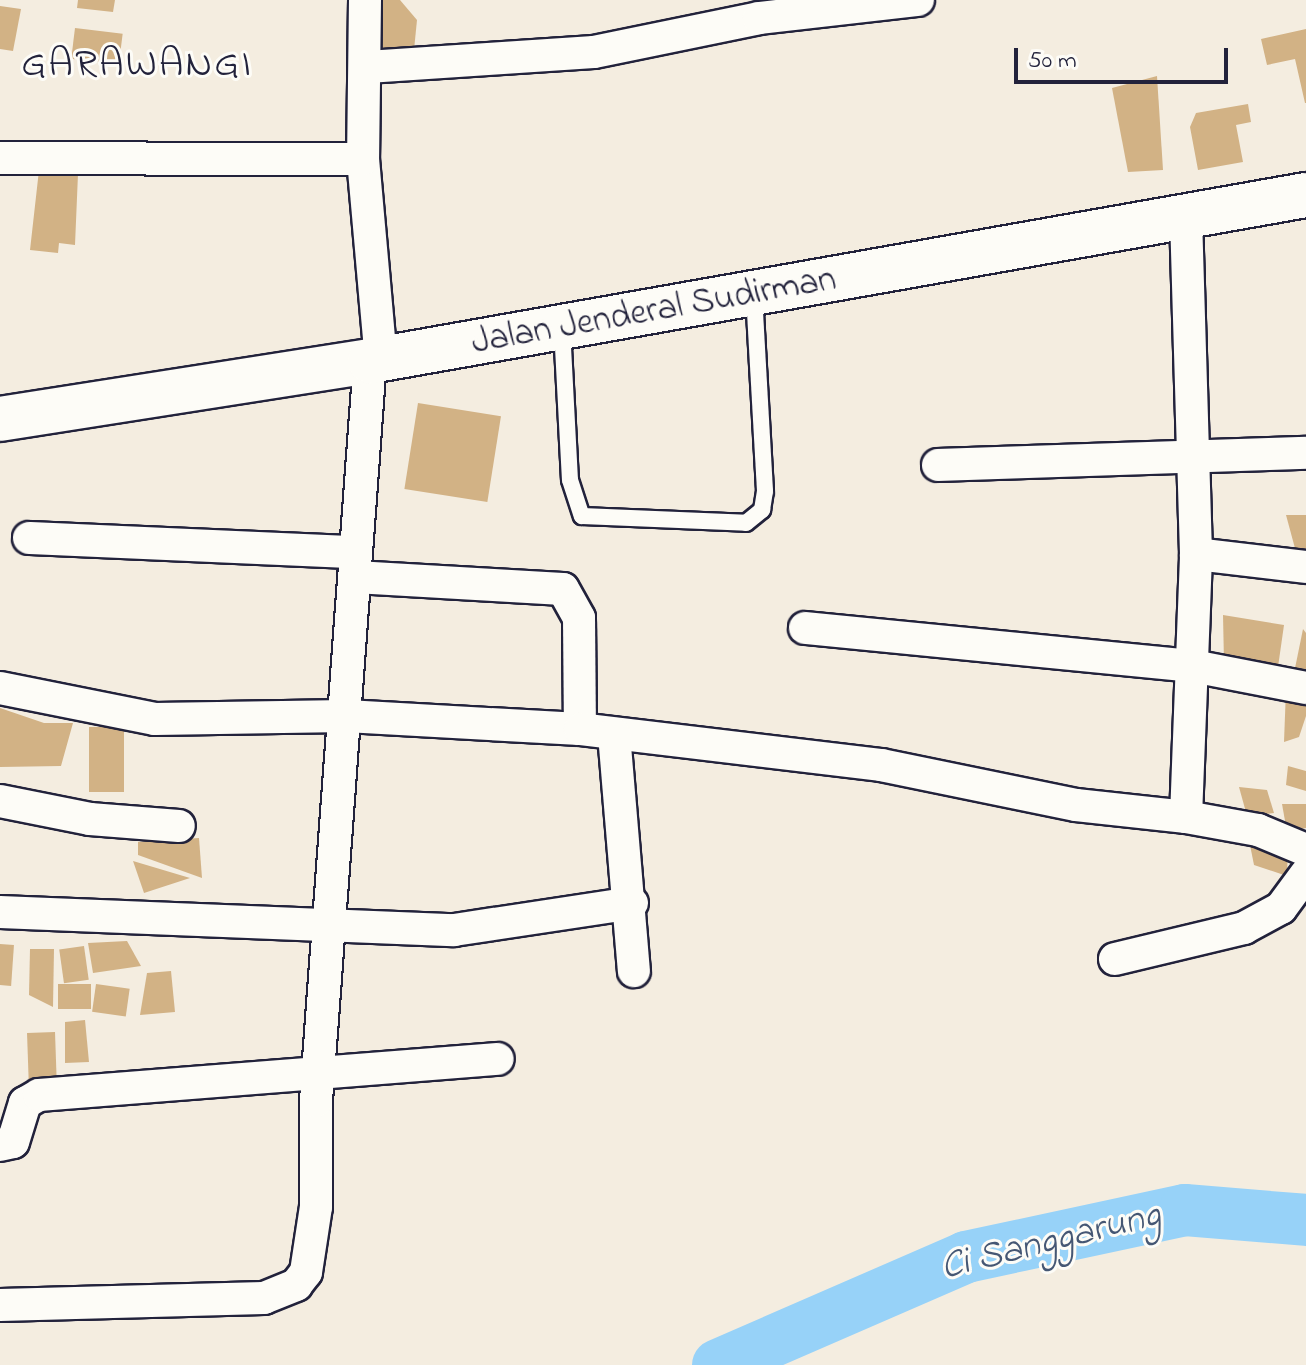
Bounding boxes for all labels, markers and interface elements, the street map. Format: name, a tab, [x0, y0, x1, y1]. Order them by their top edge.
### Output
scale bar	[1018, 32, 1232, 82]
district label: GARAWANGI	[21, 42, 253, 90]
text: 50 m	[1028, 44, 1077, 79]
street label: Jalan Jenderal Sudirman	[468, 259, 840, 365]
water label: Ci Sanggarung	[936, 1194, 1166, 1292]

